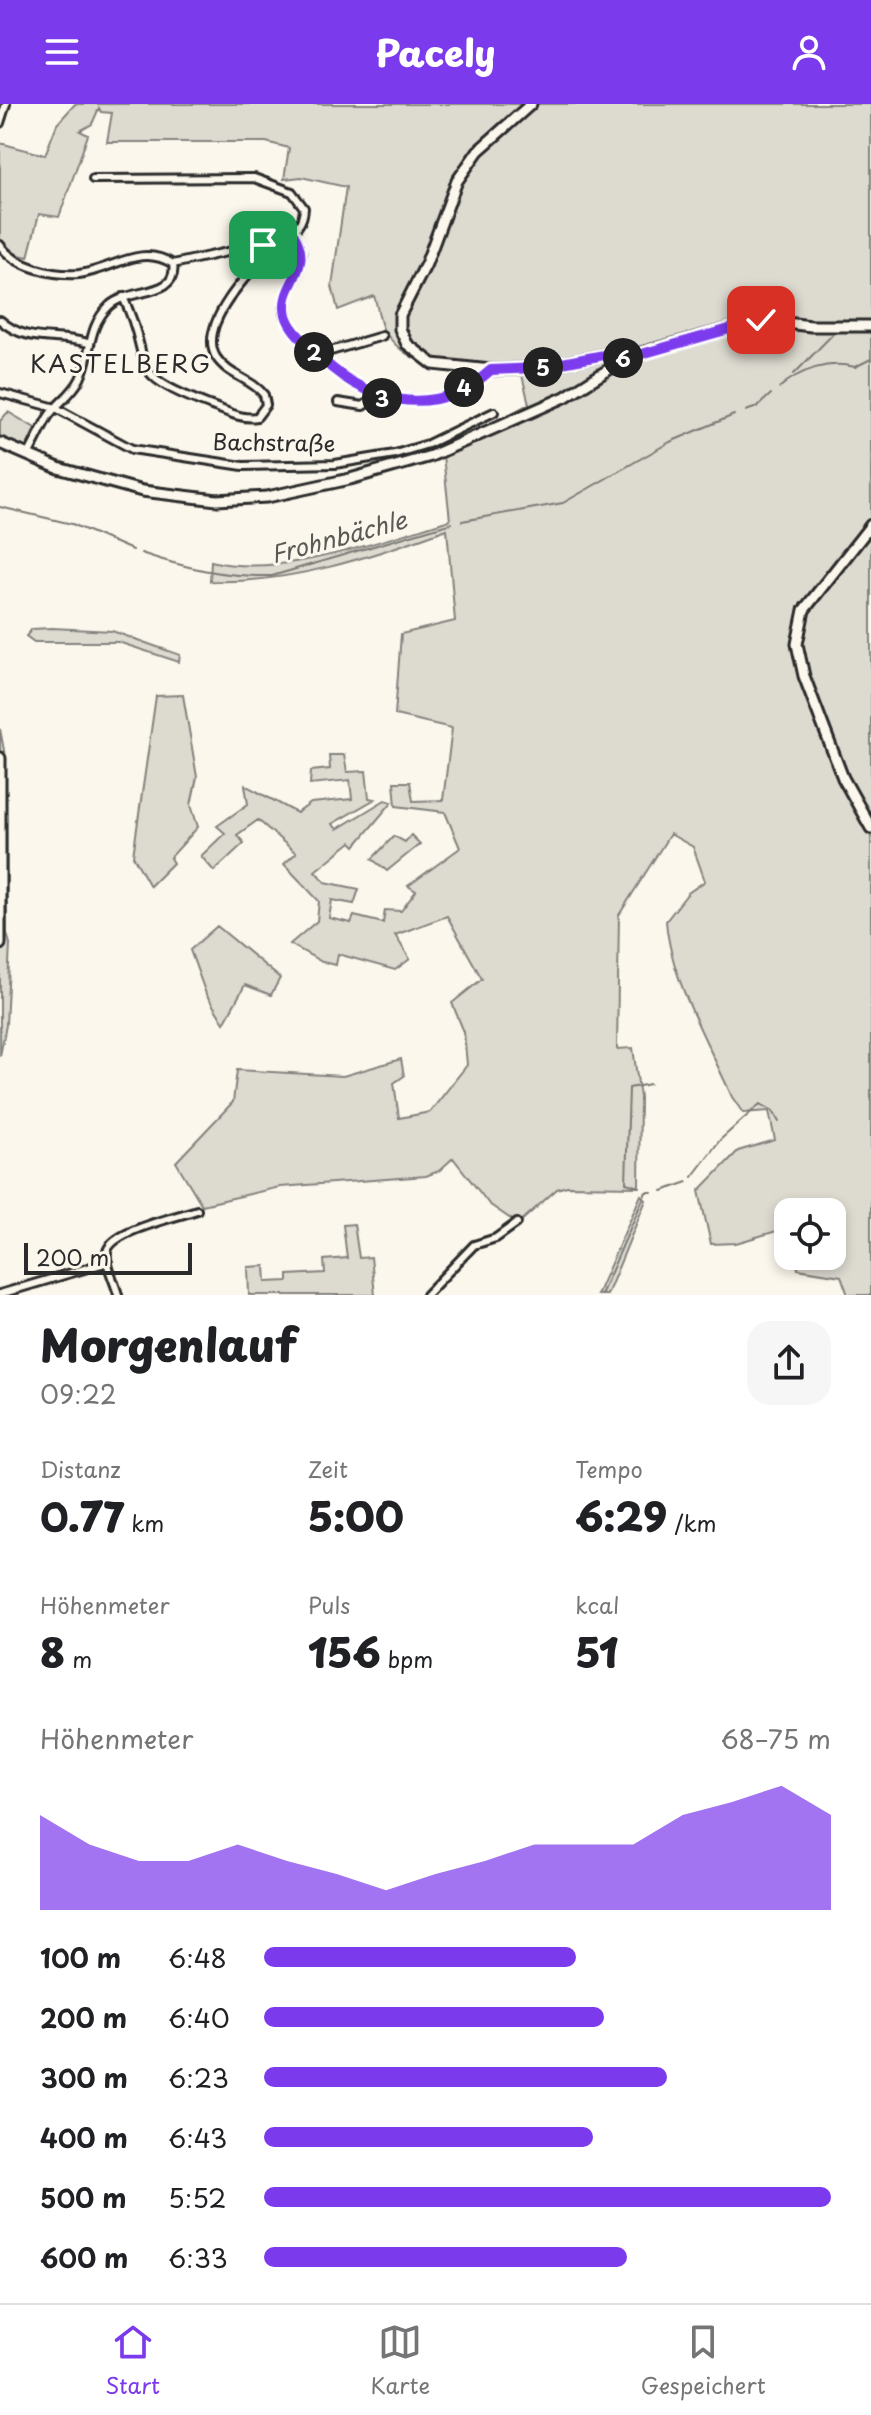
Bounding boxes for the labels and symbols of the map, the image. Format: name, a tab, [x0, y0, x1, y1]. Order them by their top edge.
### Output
pin	[229, 211, 297, 279]
pin	[727, 286, 795, 354]
pin: 2	[294, 332, 334, 372]
pin: 6	[603, 338, 643, 378]
district label: KASTELBERG	[30, 345, 212, 381]
pin: 5	[523, 347, 563, 387]
pin: 4	[444, 367, 484, 407]
pin: 3	[362, 378, 402, 418]
street label: Bachstraße	[212, 424, 336, 459]
water label: Frohnbächle	[266, 500, 411, 572]
scale bar	[24, 1239, 192, 1275]

